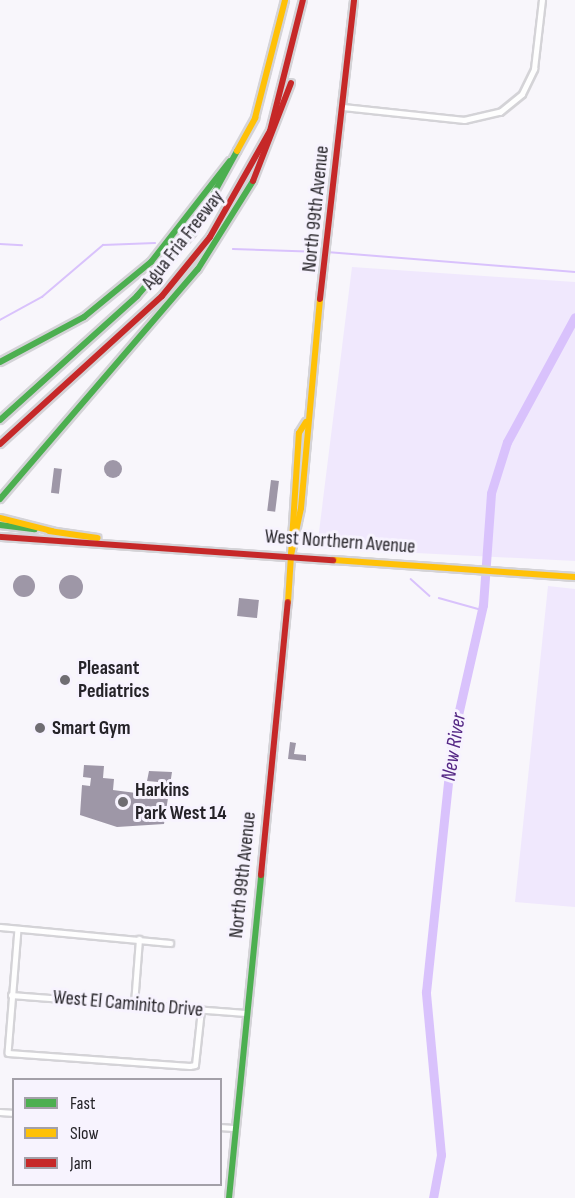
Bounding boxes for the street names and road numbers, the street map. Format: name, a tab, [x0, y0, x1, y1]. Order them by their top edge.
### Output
street label: North 99th Avenue	[297, 145, 335, 273]
street label: Agua Fria Freeway	[137, 186, 229, 294]
street label: West Northern Avenue	[264, 525, 416, 559]
street label: North 99th Avenue	[224, 811, 262, 939]
street label: West El Caminito Drive	[52, 985, 204, 1023]

